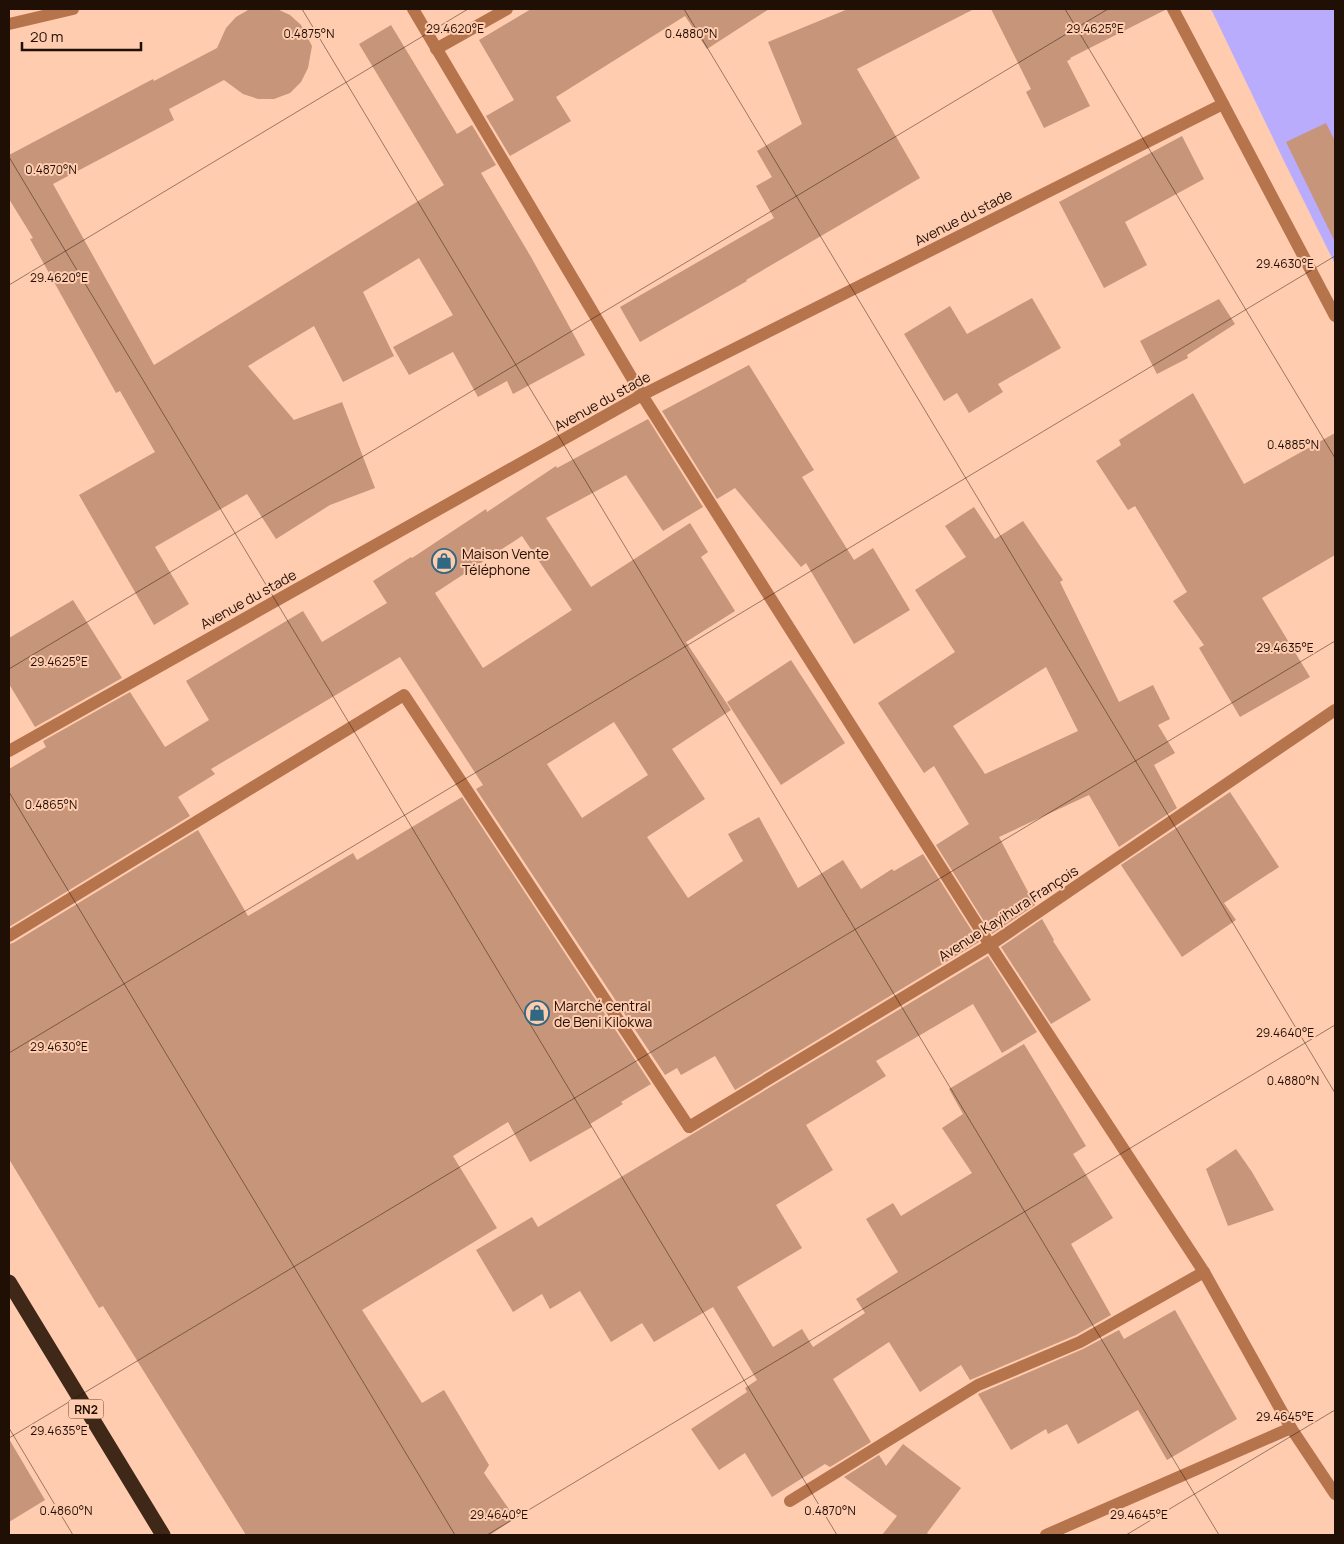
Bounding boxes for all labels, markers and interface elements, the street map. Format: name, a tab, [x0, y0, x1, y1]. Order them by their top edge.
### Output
scale bar	[22, 20, 141, 52]
text: 29.4620°E	[426, 20, 484, 37]
text: 29.4625°E	[1066, 20, 1124, 37]
text: 0.4875°N	[284, 25, 334, 42]
text: 0.4880°N	[665, 25, 717, 42]
text: 20 m	[30, 26, 63, 47]
text: 0.4870°N	[25, 161, 77, 178]
street label: Avenue du stade	[911, 184, 1015, 250]
text: 29.4630°E	[1256, 255, 1314, 272]
text: 29.4620°E	[30, 269, 88, 286]
street label: Avenue du stade	[550, 367, 654, 435]
text: 0.4885°N	[1267, 436, 1319, 453]
place label: Maison Vente Téléphone	[462, 544, 549, 579]
shop icon: Maison Vente Téléphone	[431, 548, 457, 574]
street label: Avenue du stade	[196, 565, 300, 633]
text: 29.4635°E	[1256, 639, 1314, 656]
text: 29.4625°E	[30, 653, 88, 670]
text: 0.4865°N	[25, 796, 77, 813]
street label: Avenue Kayihura François	[934, 861, 1082, 965]
place label: Marché central de Beni Kilokwa	[554, 996, 652, 1031]
shop icon: Marché central de Beni Kilokwa	[524, 1000, 550, 1026]
text: 29.4640°E	[1256, 1024, 1314, 1041]
text: 29.4630°E	[30, 1038, 88, 1055]
text: 0.4880°N	[1267, 1072, 1319, 1089]
road number: RN2	[68, 1400, 104, 1418]
text: 29.4645°E	[1256, 1408, 1314, 1425]
text: 29.4635°E	[30, 1422, 88, 1439]
text: 0.4860°N	[40, 1502, 92, 1519]
text: 0.4870°N	[804, 1502, 856, 1519]
text: 29.4640°E	[470, 1506, 528, 1523]
text: 29.4645°E	[1110, 1506, 1168, 1523]

